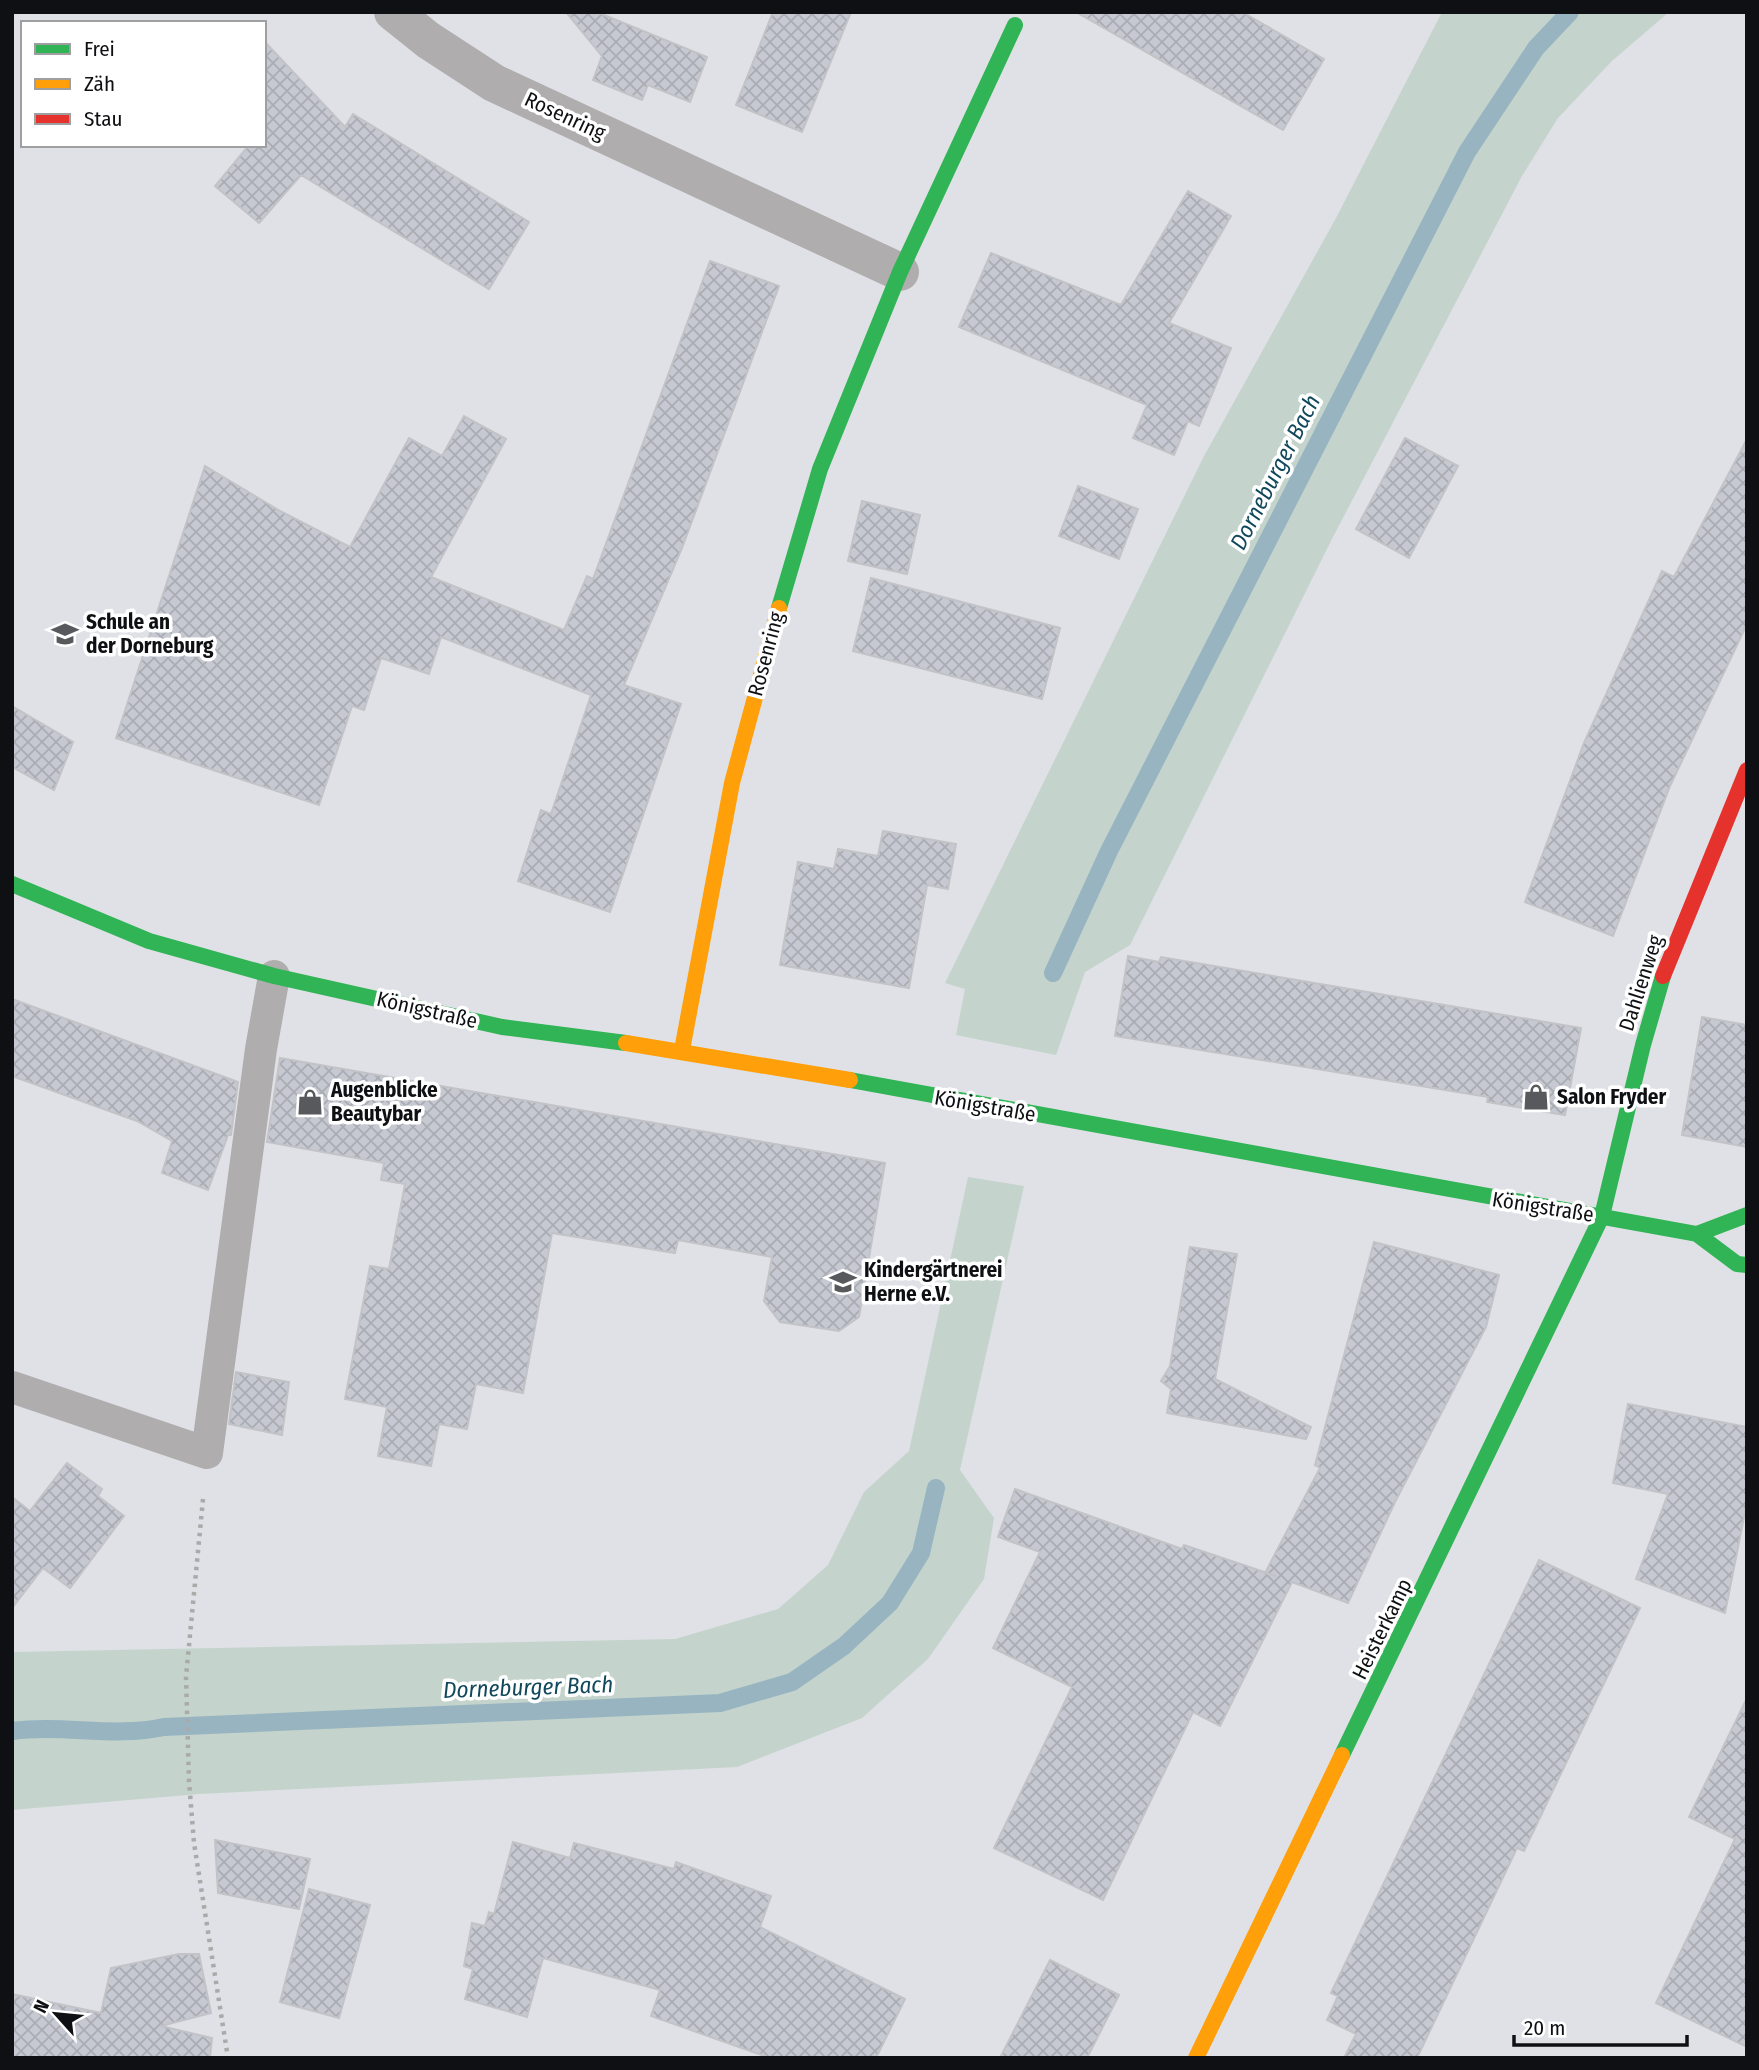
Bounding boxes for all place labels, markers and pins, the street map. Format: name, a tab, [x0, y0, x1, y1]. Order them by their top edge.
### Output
place label: Schule an der Dorneburg	[86, 609, 214, 659]
school or university icon: Schule an der Dorneburg	[50, 619, 80, 649]
place label: Augenblicke Beautybar	[330, 1077, 438, 1127]
shop icon: Salon Fryder	[1521, 1082, 1551, 1112]
place label: Salon Fryder	[1557, 1084, 1666, 1110]
shop icon: Augenblicke Beautybar	[295, 1087, 325, 1117]
place label: Kindergärtnerei Herne e.V.	[864, 1257, 1003, 1307]
school or university icon: Kindergärtnerei Herne e.V.	[828, 1267, 858, 1297]

